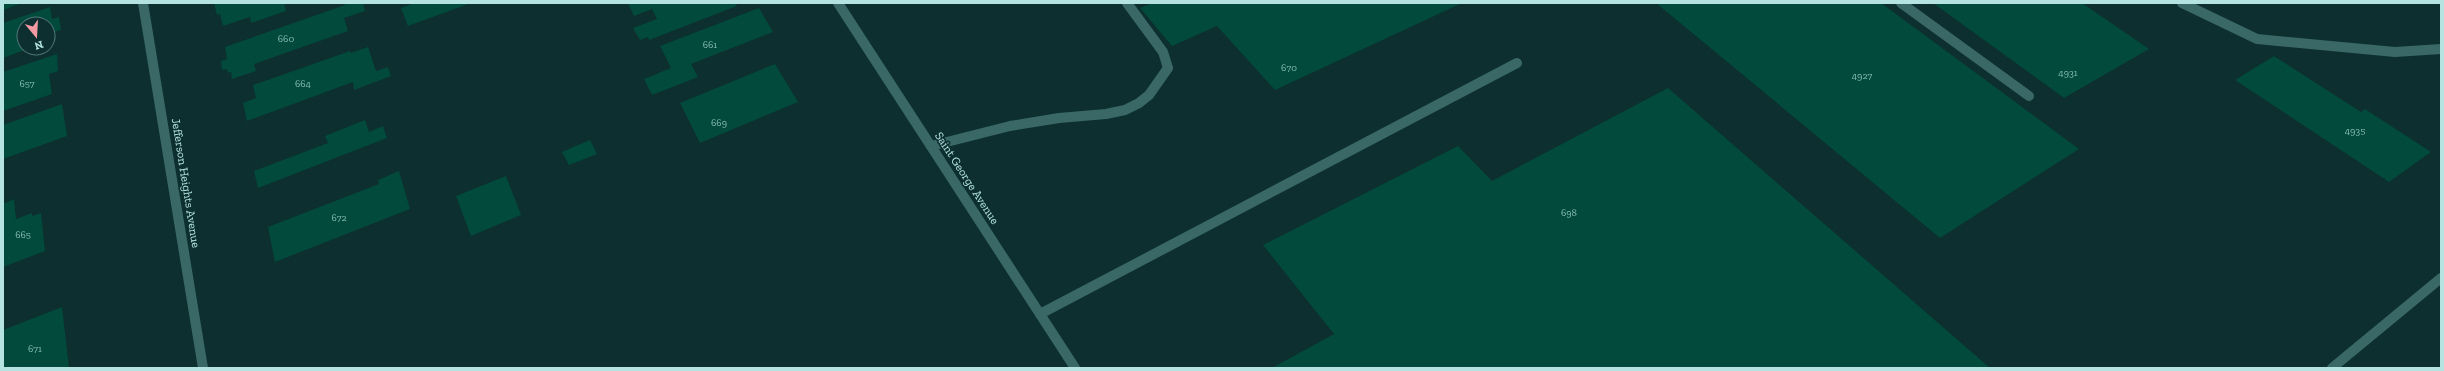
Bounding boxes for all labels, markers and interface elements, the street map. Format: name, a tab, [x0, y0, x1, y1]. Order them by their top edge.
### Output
north arrow	[16, 16, 56, 56]
house number: 660	[278, 33, 294, 45]
text: N	[32, 38, 45, 53]
house number: 661	[703, 39, 717, 51]
house number: 670	[1281, 62, 1297, 74]
house number: 4931	[2058, 67, 2078, 79]
house number: 4927	[1852, 70, 1873, 82]
house number: 657	[19, 78, 35, 90]
house number: 664	[295, 78, 312, 90]
street label: Jefferson Heights Avenue	[169, 117, 203, 249]
house number: 669	[711, 117, 727, 129]
house number: 4935	[2345, 125, 2365, 137]
street label: Saint George Avenue	[932, 129, 1002, 227]
house number: 698	[1561, 207, 1577, 219]
house number: 672	[331, 212, 347, 224]
house number: 665	[15, 229, 31, 241]
house number: 671	[28, 343, 42, 355]

